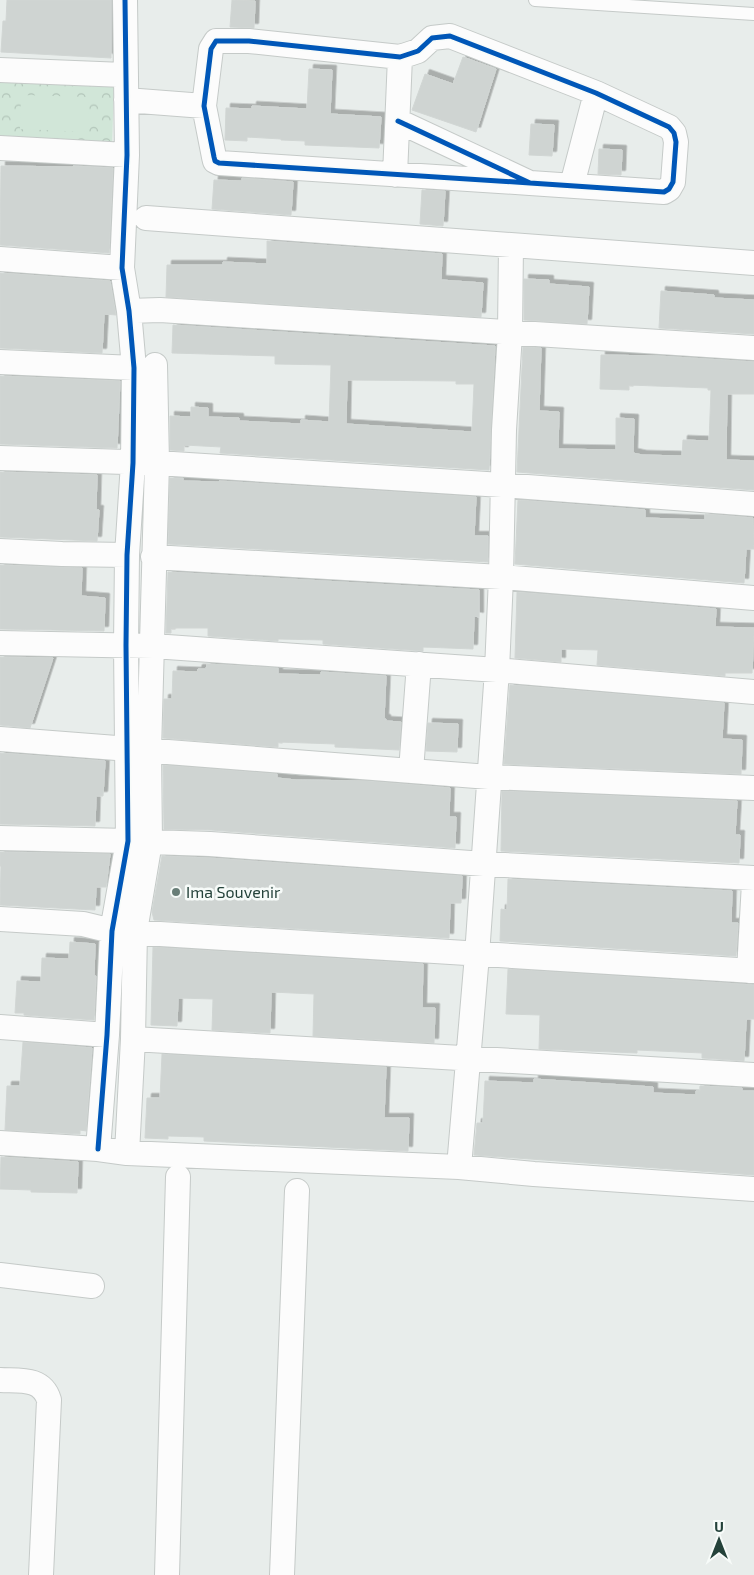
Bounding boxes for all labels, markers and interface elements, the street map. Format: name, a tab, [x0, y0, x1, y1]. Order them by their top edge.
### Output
place label: Ima Souvenir	[186, 882, 281, 901]
marker: Ima Souvenir	[170, 886, 182, 898]
north arrow	[694, 1515, 744, 1565]
text: U	[714, 1518, 724, 1535]

